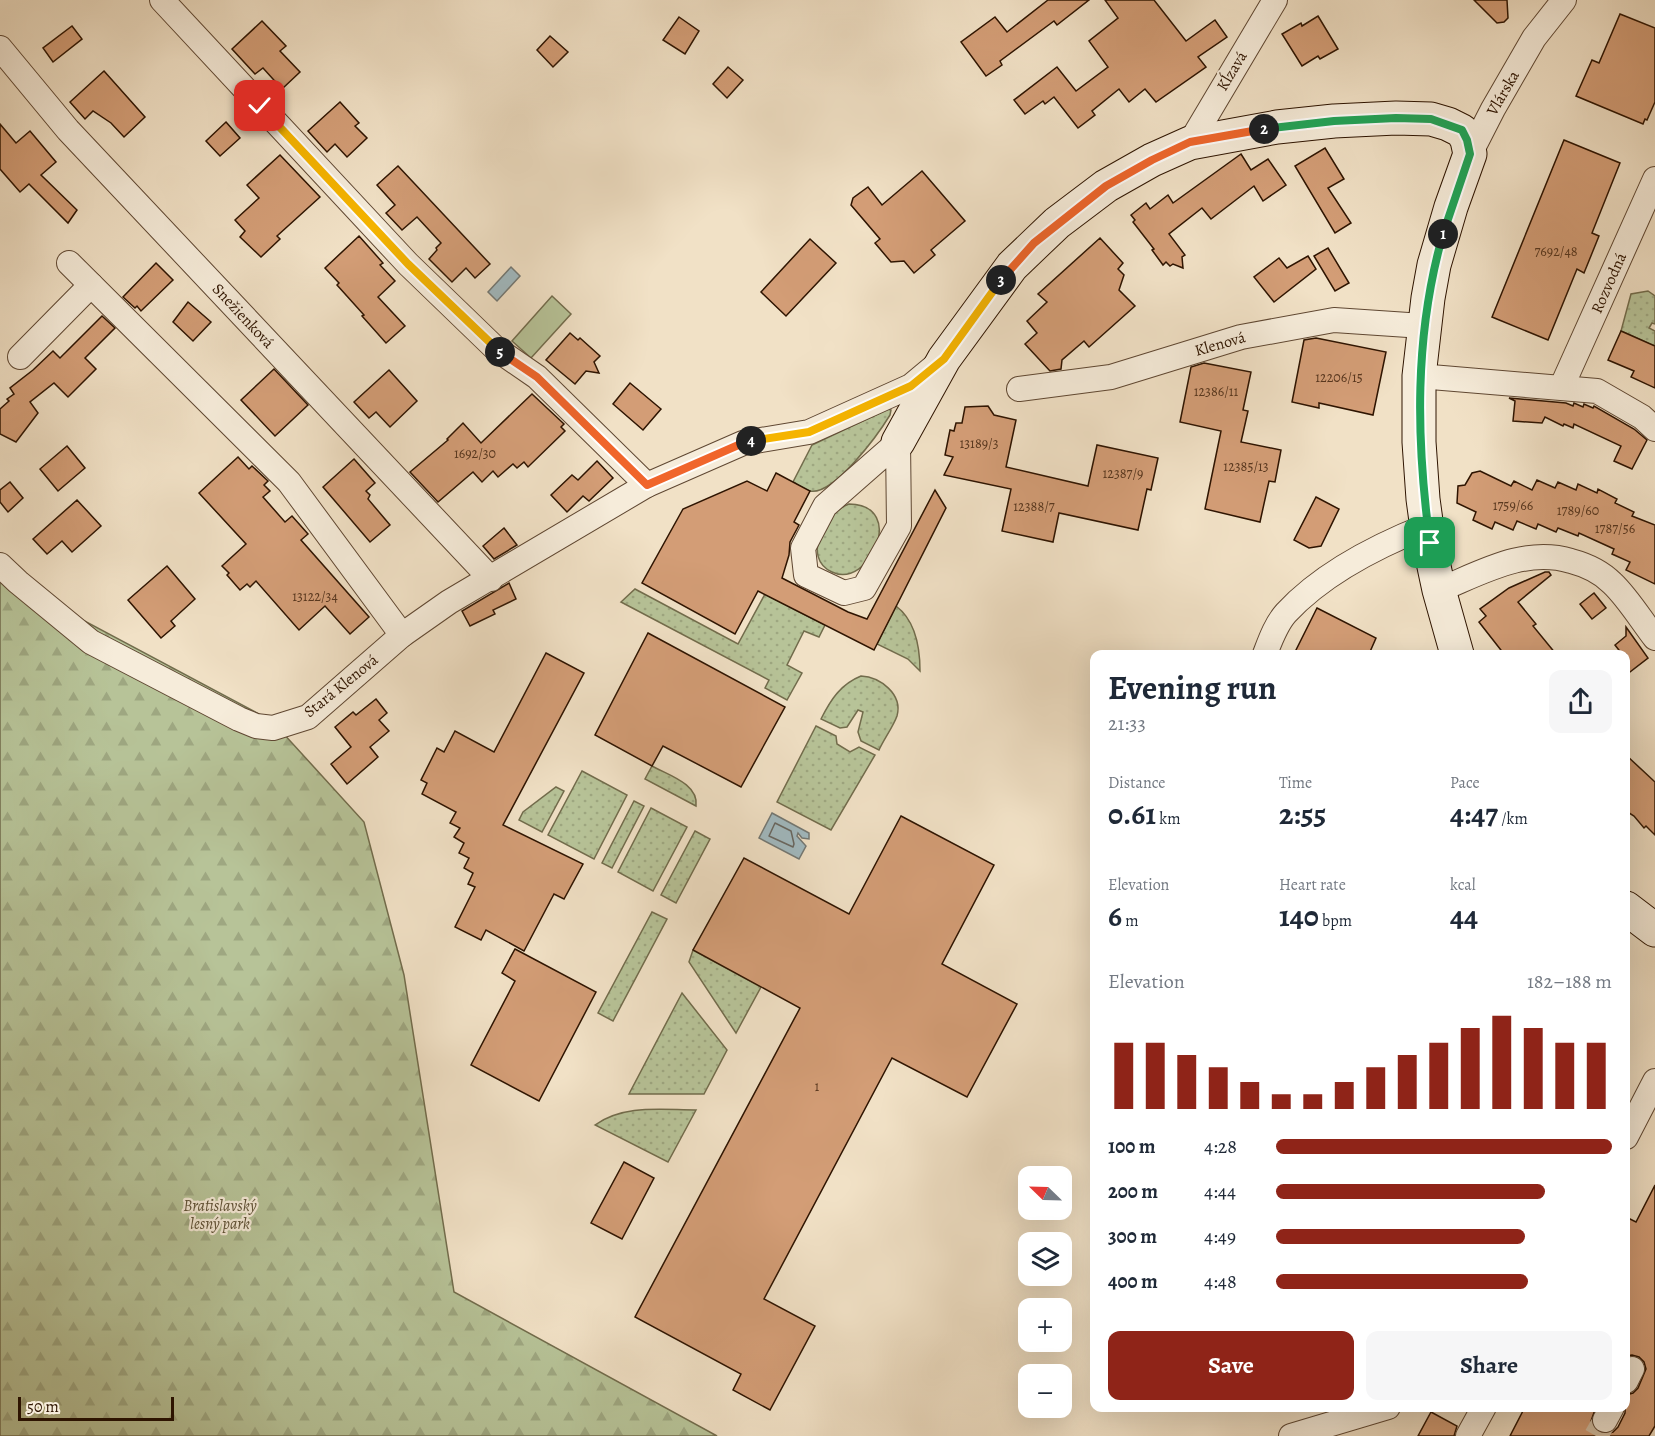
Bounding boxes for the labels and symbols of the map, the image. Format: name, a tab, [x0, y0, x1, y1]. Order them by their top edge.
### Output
street label: Kĺzavá	[1211, 46, 1253, 95]
street label: Vlárska	[1481, 66, 1525, 120]
pin	[234, 80, 285, 131]
pin: 2	[1249, 114, 1279, 144]
pin: 1	[1428, 219, 1458, 249]
house number: 7692/48	[1534, 242, 1578, 261]
street label: Rozvodná	[1586, 249, 1632, 317]
pin: 3	[986, 265, 1016, 295]
street label: Snežienková	[207, 279, 279, 354]
street label: Klenová	[1192, 326, 1249, 362]
pin: 5	[485, 337, 515, 367]
house number: 12206/15	[1315, 368, 1363, 387]
house number: 12386/11	[1194, 382, 1239, 401]
pin: 4	[736, 426, 766, 456]
house number: 13189/3	[960, 434, 999, 453]
house number: 1692/30	[454, 444, 496, 463]
house number: 12385/13	[1223, 457, 1269, 476]
house number: 12387/9	[1103, 464, 1143, 483]
house number: 1759/66	[1493, 496, 1533, 515]
house number: 12388/7	[1013, 497, 1055, 516]
house number: 1789/60	[1557, 501, 1599, 520]
pin	[1404, 517, 1455, 568]
house number: 1787/56	[1595, 519, 1635, 538]
house number: 13122/34	[292, 587, 338, 606]
street label: Stará Klenová	[299, 649, 383, 723]
house number: 1	[815, 1077, 820, 1096]
north arrow	[1018, 1166, 1072, 1220]
park label: Bratislavský lesný park	[183, 1195, 257, 1235]
scale bar	[18, 1394, 174, 1422]

